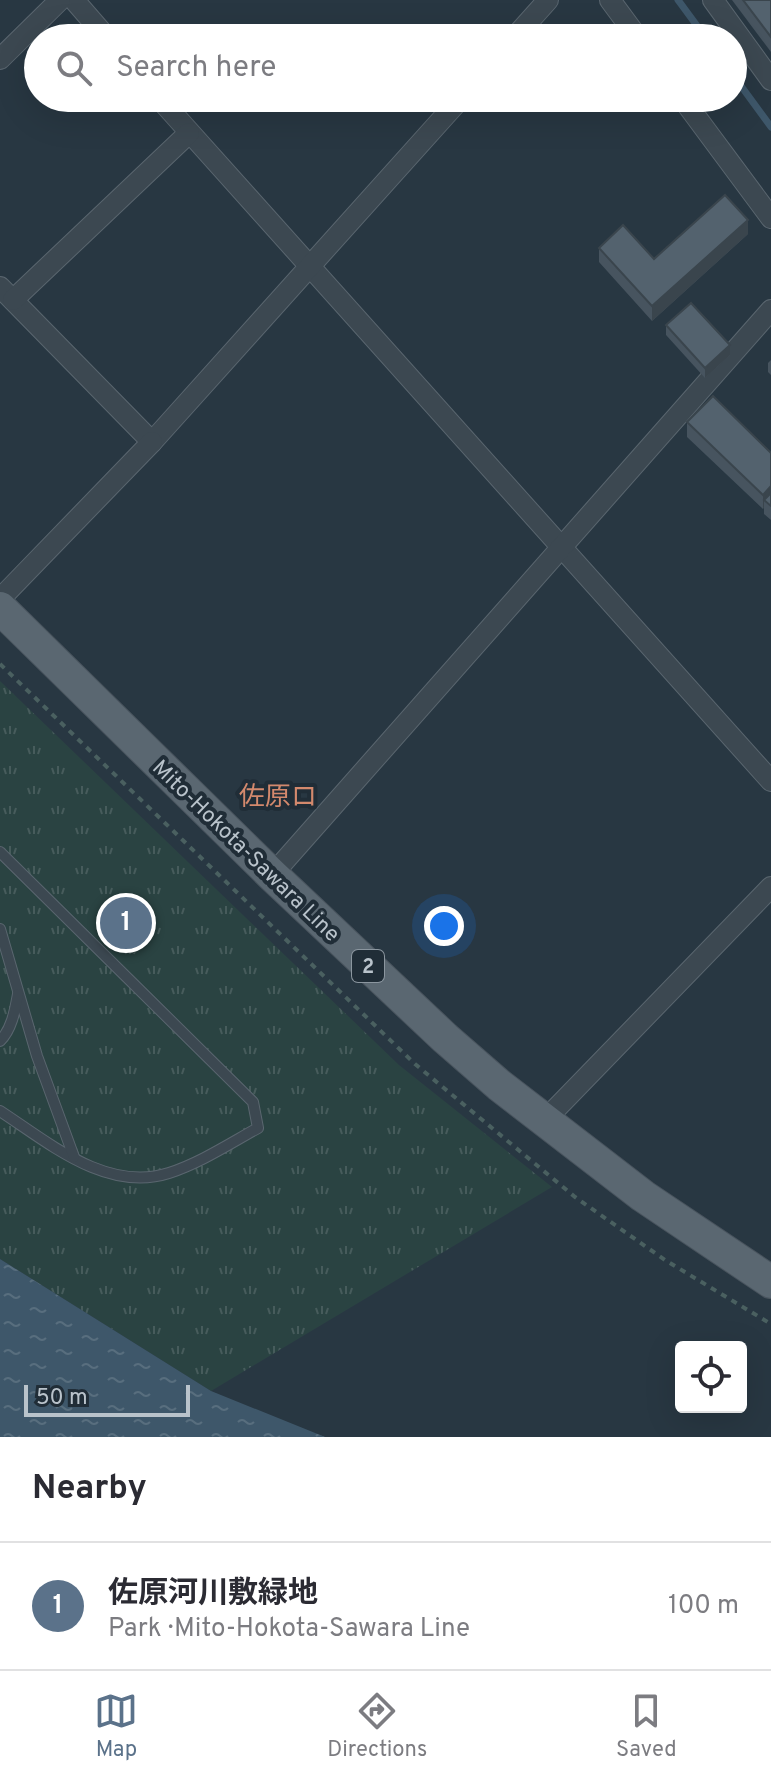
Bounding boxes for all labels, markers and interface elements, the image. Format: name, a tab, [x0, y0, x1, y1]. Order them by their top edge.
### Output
search box	[24, 24, 747, 112]
icon: search	[52, 46, 96, 90]
text: Search here	[116, 50, 276, 87]
street label: Mito-Hokota-Sawara Line	[146, 755, 345, 949]
district label: 佐原ロ	[239, 782, 317, 815]
pin: 1	[100, 893, 152, 953]
your location	[424, 906, 464, 946]
road number: 2	[352, 950, 384, 982]
map controls	[675, 1341, 747, 1413]
button: locate	[675, 1341, 747, 1413]
scale bar	[24, 1381, 190, 1417]
text: 50 m	[36, 1385, 88, 1412]
text: Nearby	[32, 1468, 147, 1511]
text: 佐原河川敷緑地	[108, 1576, 318, 1613]
text: 1	[53, 1590, 63, 1623]
text: 100 m	[668, 1590, 739, 1623]
text: Park · Mito-Hokota-Sawara Line	[108, 1613, 470, 1646]
tab: Map	[94, 1689, 138, 1764]
tab: Directions	[327, 1689, 427, 1764]
tab: Saved	[616, 1689, 677, 1764]

